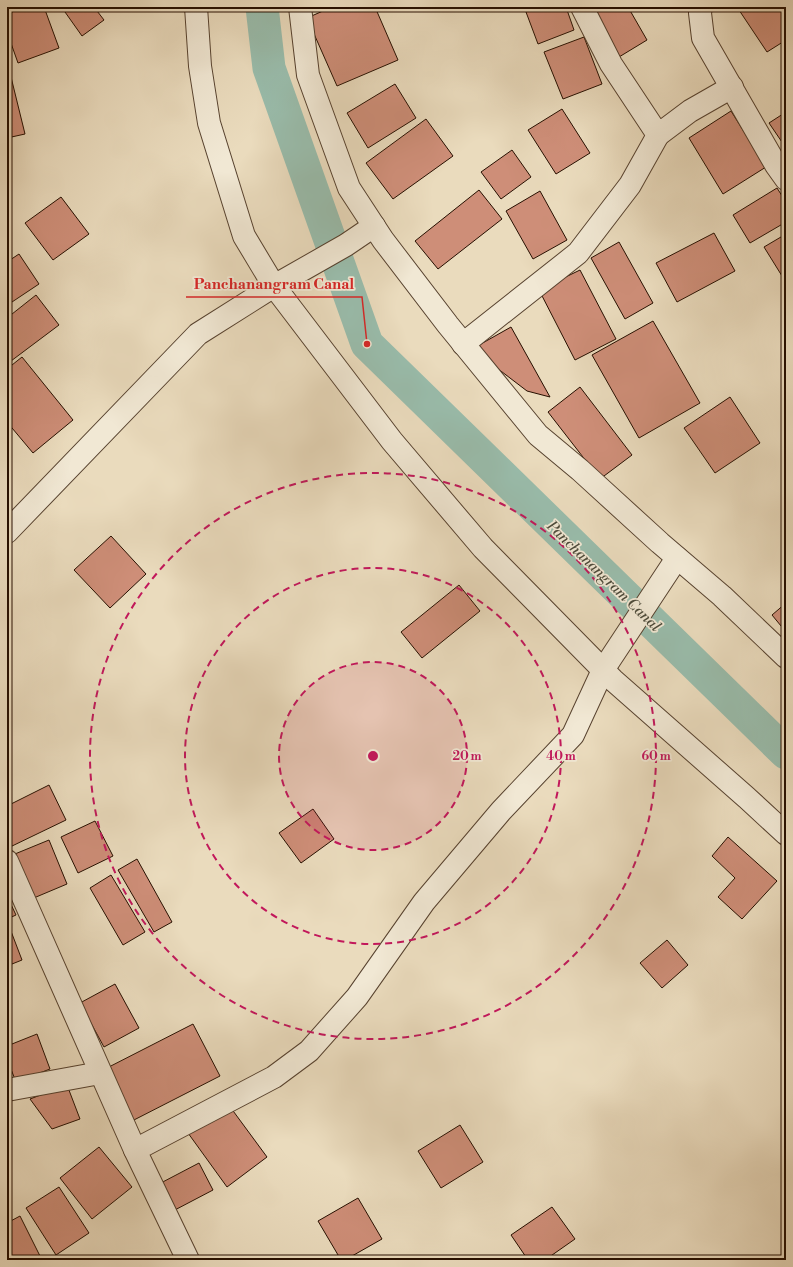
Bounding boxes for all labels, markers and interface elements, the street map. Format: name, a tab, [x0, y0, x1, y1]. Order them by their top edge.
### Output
callout: Panchanangram Canal	[186, 270, 362, 297]
text: Panchanangram Canal	[194, 275, 354, 294]
water label: Panchanangram Canal	[542, 516, 665, 636]
centre of rings	[366, 749, 380, 763]
text: 20 m	[452, 749, 482, 764]
text: 40 m	[546, 749, 576, 764]
text: 60 m	[641, 749, 671, 764]

